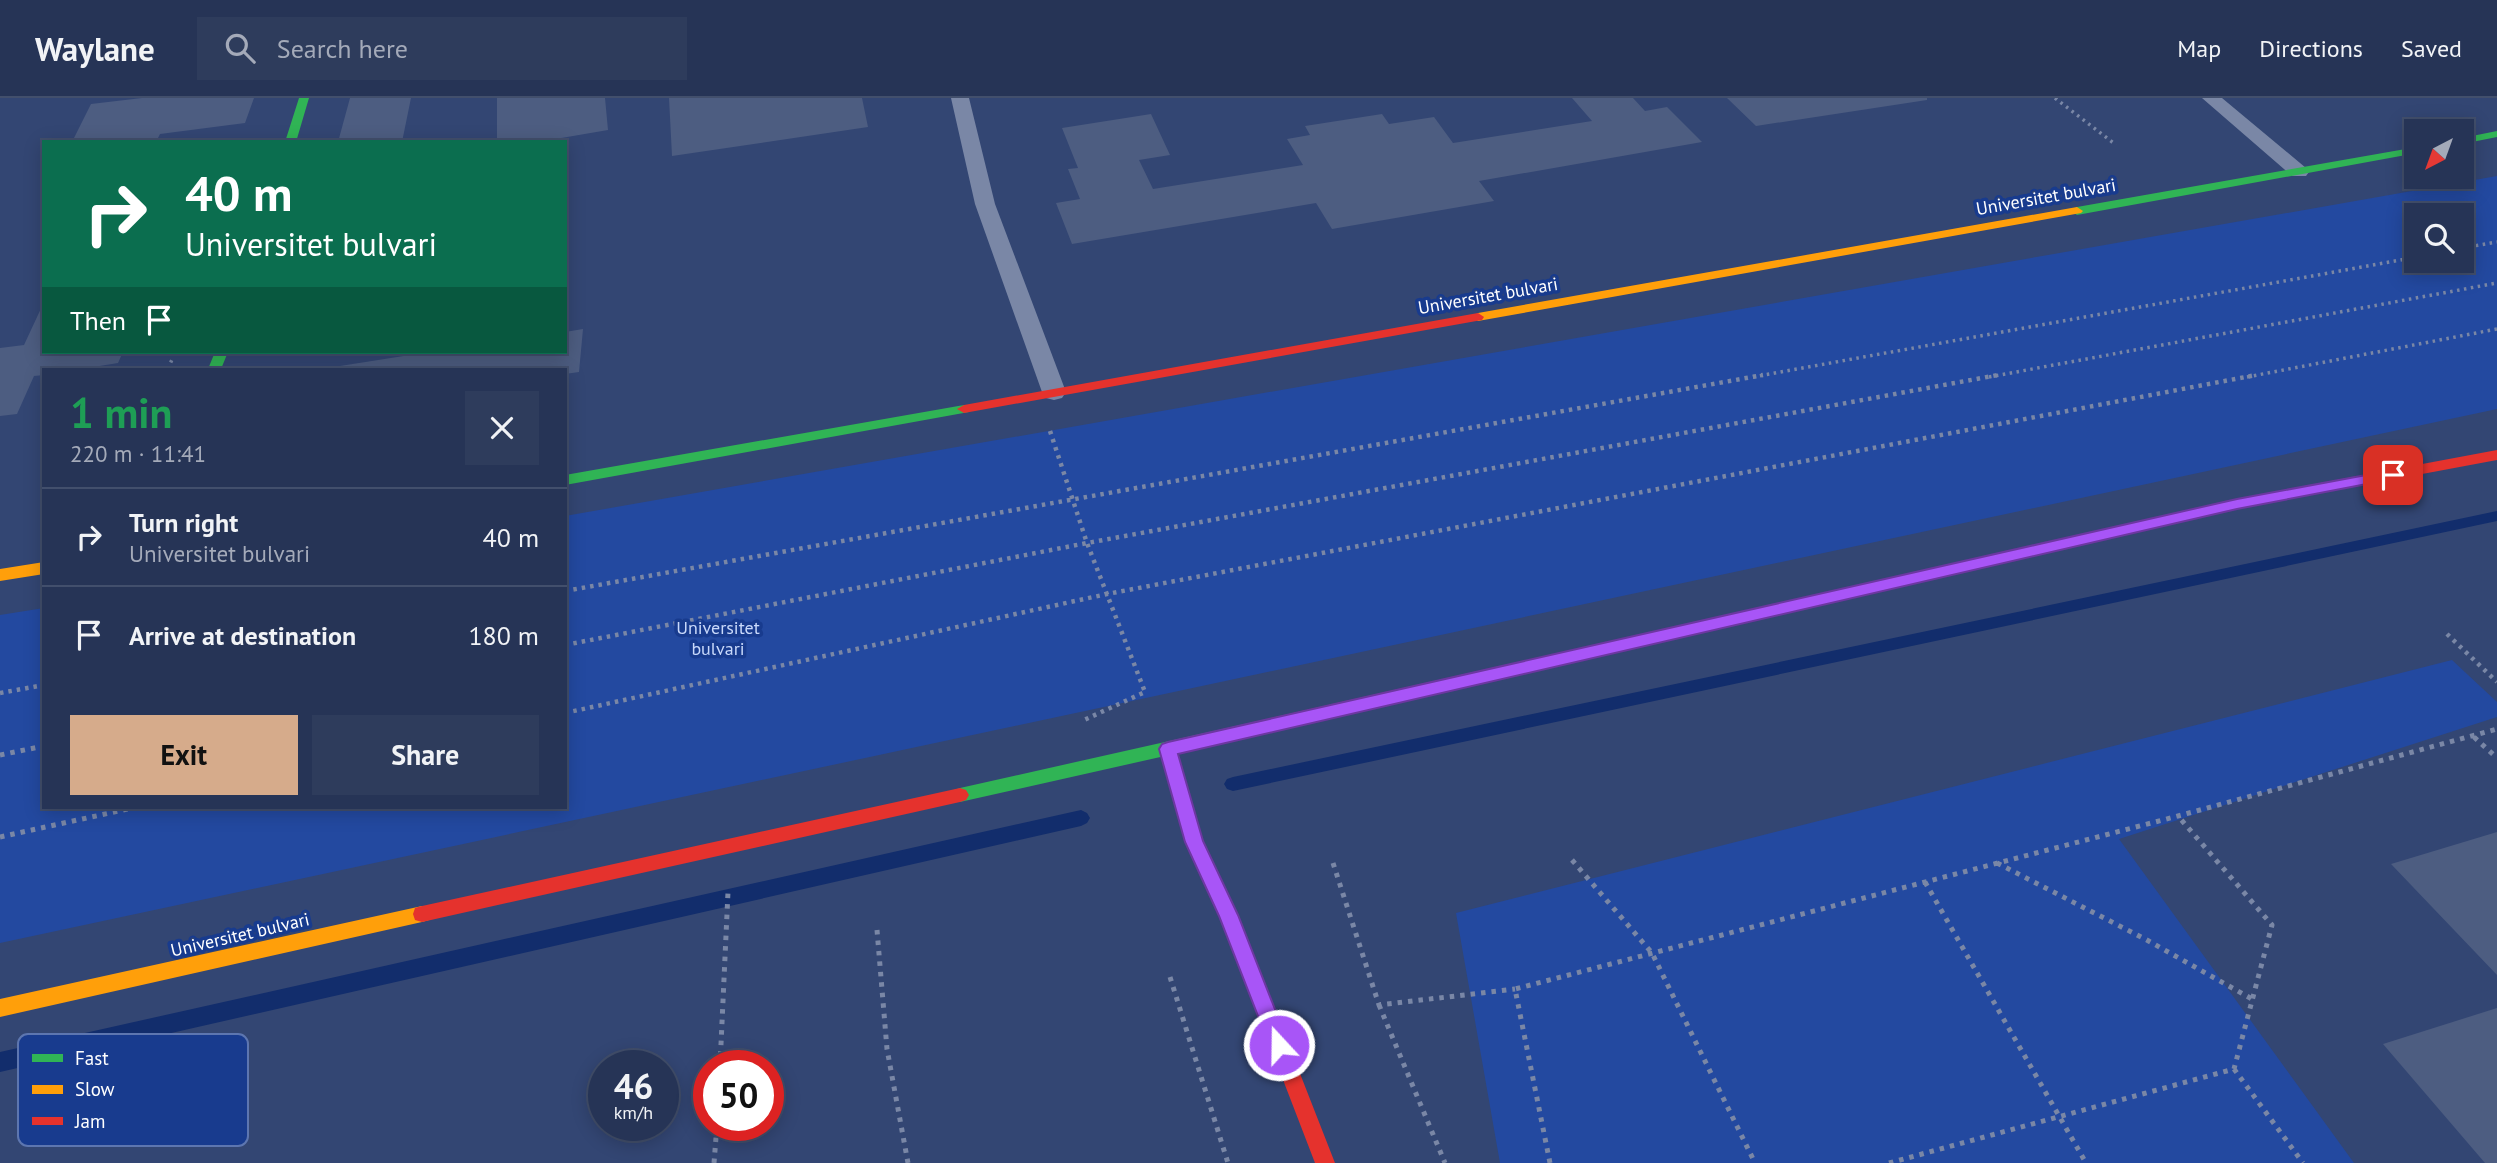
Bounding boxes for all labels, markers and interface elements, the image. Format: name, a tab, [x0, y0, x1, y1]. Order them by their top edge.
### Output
search box	[197, 17, 687, 80]
text: Waylane	[35, 27, 155, 70]
icon: search	[221, 29, 259, 67]
text: Search here	[277, 32, 408, 65]
text: Map	[2177, 33, 2221, 64]
text: Directions	[2259, 33, 2363, 64]
text: Saved	[2401, 33, 2462, 64]
north arrow	[2404, 119, 2474, 189]
map controls	[2404, 119, 2474, 273]
text: 40 m	[185, 161, 292, 225]
icon: right	[70, 168, 161, 259]
street label: Universitet bulvari	[1974, 173, 2118, 220]
button: search	[2404, 203, 2474, 273]
text: Universitet bulvari	[185, 223, 437, 265]
street label: Universitet bulvari	[1416, 272, 1560, 319]
icon: arrive	[140, 301, 178, 339]
text: Then	[70, 304, 126, 337]
text: 1 min	[70, 385, 172, 440]
button: close	[465, 391, 539, 465]
text: 220 m · 11:41	[70, 439, 206, 468]
pin	[2363, 445, 2423, 505]
icon: arrive	[2374, 456, 2412, 494]
text: Turn right	[129, 506, 238, 539]
icon: right	[70, 518, 108, 556]
text: 40 m	[483, 521, 539, 554]
text: Universitet bulvari	[129, 539, 310, 568]
icon: arrive	[70, 616, 108, 654]
park label: Universitet bulvari	[676, 616, 760, 660]
text: Arrive at destination	[129, 619, 356, 652]
text: 180 m	[468, 619, 539, 652]
button: Exit	[70, 715, 298, 795]
button: Share	[312, 715, 539, 795]
street label: Universitet bulvari	[168, 907, 312, 962]
position arrow	[1242, 1008, 1316, 1082]
legend	[18, 1034, 248, 1146]
text: Fast	[75, 1046, 109, 1070]
speed limit sign: 50	[693, 1050, 784, 1141]
text: 46	[614, 1063, 653, 1109]
text: Slow	[75, 1077, 115, 1101]
text: km/h	[614, 1101, 653, 1124]
text: Jam	[74, 1109, 105, 1133]

